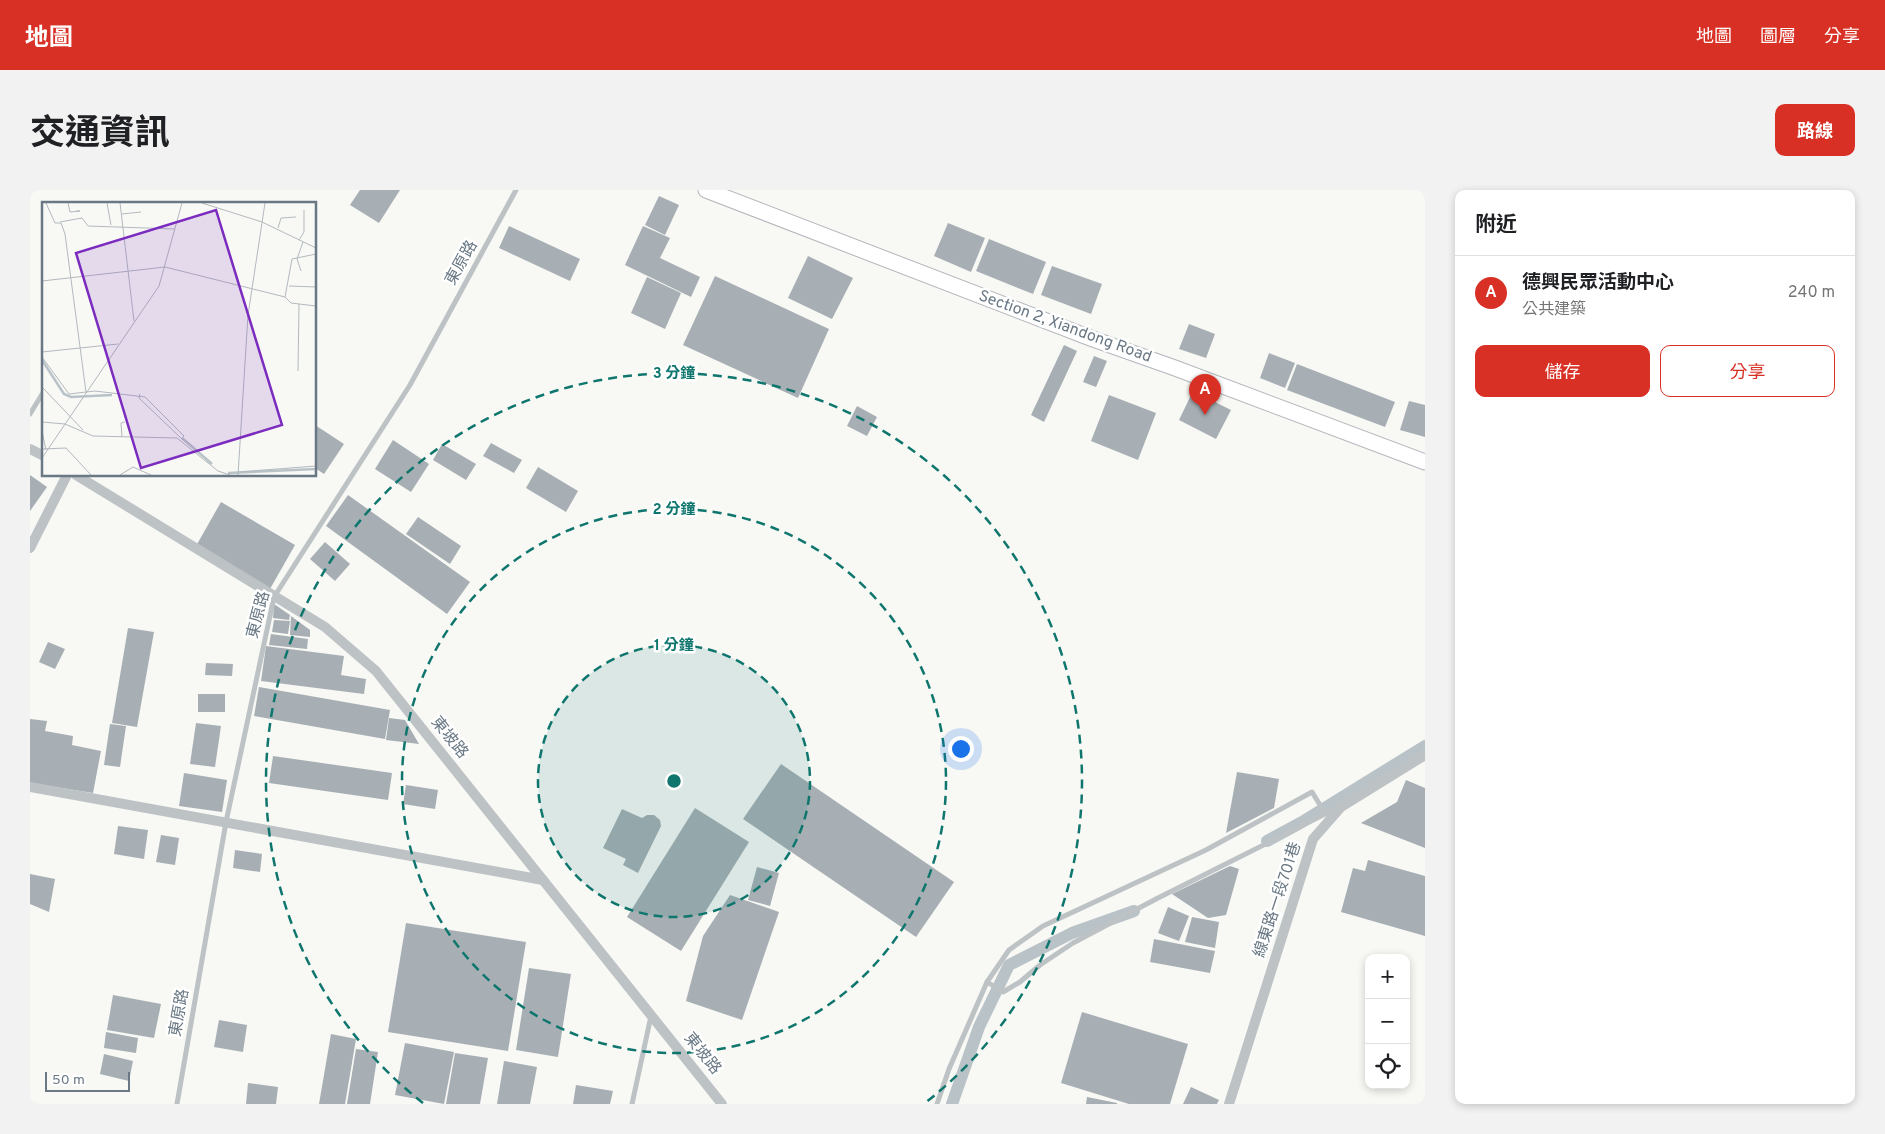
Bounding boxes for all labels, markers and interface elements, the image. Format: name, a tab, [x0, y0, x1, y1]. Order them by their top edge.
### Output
text: 地圖	[25, 24, 73, 54]
text: 地圖	[1696, 26, 1732, 49]
text: 圖層	[1760, 26, 1796, 49]
text: 分享	[1824, 26, 1860, 49]
button: 路線	[1775, 104, 1855, 156]
text: 交通資訊	[30, 113, 170, 157]
inset map	[42, 202, 316, 476]
text: 附近	[1475, 212, 1517, 239]
street label: 東原路	[442, 237, 482, 289]
text: 德興民眾活動中心	[1522, 271, 1674, 295]
text: A	[1485, 283, 1497, 303]
text: 240 m	[1788, 283, 1835, 303]
street label: Section 2, Xiandong Road	[976, 286, 1154, 368]
text: 公共建築	[1522, 300, 1586, 320]
button: 儲存	[1475, 345, 1650, 397]
button: 分享	[1660, 345, 1835, 397]
text: 3 分鐘	[653, 365, 695, 384]
pin: A	[1189, 374, 1221, 415]
text: 2 分鐘	[653, 501, 695, 520]
street label: 東原路	[243, 589, 275, 641]
text: 1 分鐘	[654, 637, 694, 656]
street label: 東坡路	[426, 713, 472, 763]
your location	[948, 736, 974, 762]
centre of rings	[665, 772, 683, 790]
street label: 線東路一段701巷	[1250, 840, 1306, 960]
map controls	[1365, 954, 1410, 1089]
button: +	[1365, 954, 1410, 999]
street label: 東原路	[166, 988, 194, 1038]
button: −	[1365, 999, 1410, 1044]
street label: 東坡路	[679, 1029, 725, 1079]
button: locate	[1365, 1044, 1410, 1089]
scale bar	[45, 1069, 130, 1092]
text: 50 m	[52, 1072, 85, 1089]

